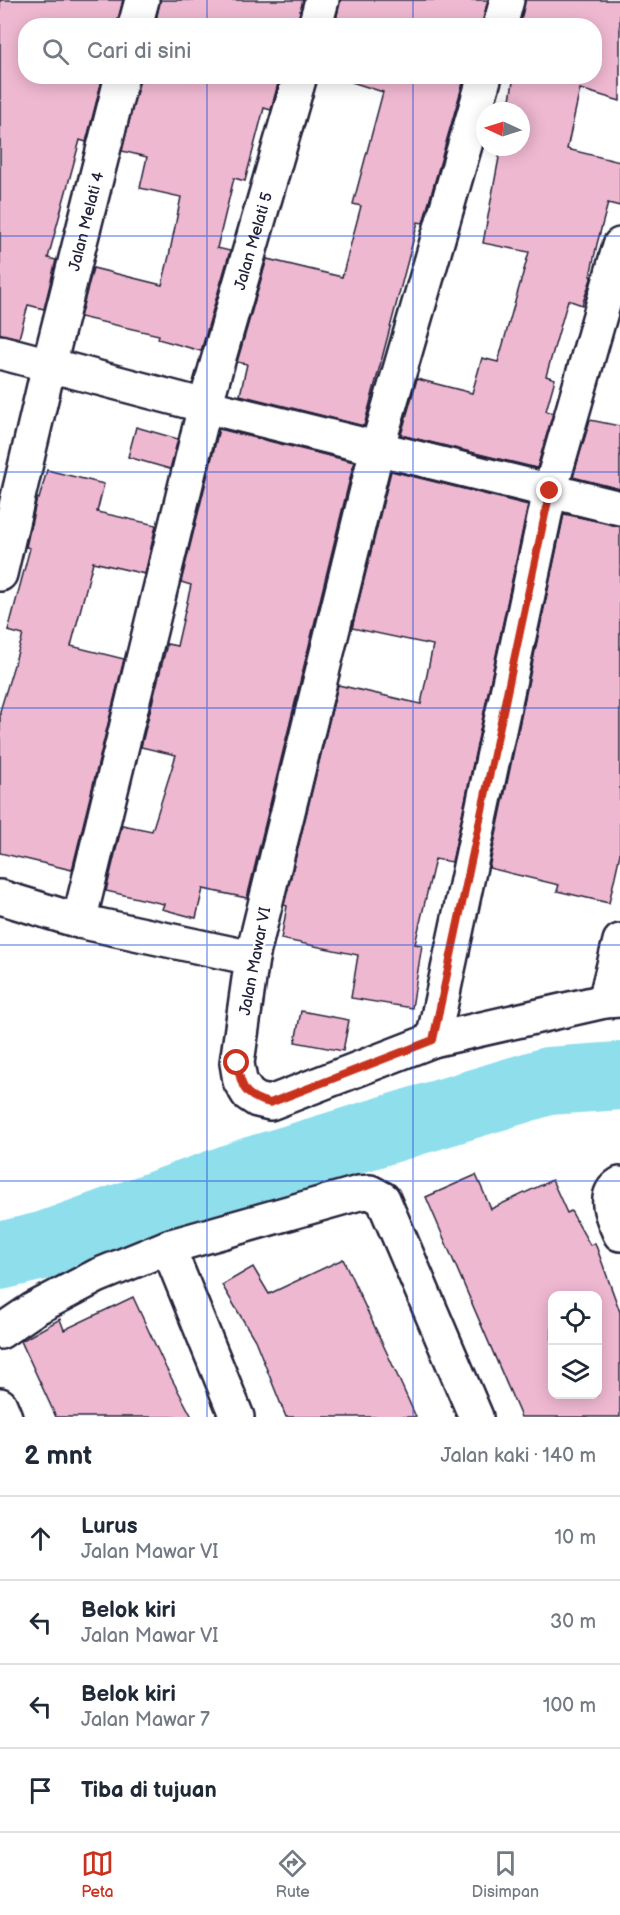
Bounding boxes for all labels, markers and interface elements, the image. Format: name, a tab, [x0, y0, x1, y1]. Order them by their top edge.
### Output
search box	[18, 18, 602, 84]
icon: search	[39, 35, 72, 68]
text: Cari di sini	[87, 38, 191, 65]
north arrow	[476, 102, 530, 156]
street label: Jalan Melati 4	[65, 170, 108, 273]
street label: Jalan Melati 5	[231, 190, 277, 292]
route end	[536, 477, 562, 503]
street label: Jalan Mawar VI	[236, 905, 275, 1017]
route start	[223, 1049, 249, 1075]
map controls	[548, 1291, 602, 1399]
button: locate	[548, 1291, 602, 1345]
button: layers	[548, 1345, 602, 1399]
text: 2 mnt	[24, 1441, 92, 1472]
text: Jalan kaki · 140 m	[440, 1444, 596, 1468]
text: Lurus	[81, 1513, 137, 1540]
icon: ahead	[24, 1522, 57, 1555]
text: 10 m	[555, 1526, 596, 1550]
text: Jalan Mawar VI	[81, 1540, 218, 1564]
text: Belok kiri	[81, 1597, 176, 1624]
icon: left	[24, 1606, 57, 1639]
text: 30 m	[550, 1610, 596, 1634]
text: Jalan Mawar VI	[81, 1624, 218, 1648]
text: Belok kiri	[81, 1681, 176, 1708]
icon: left	[24, 1690, 57, 1723]
text: 100 m	[543, 1694, 596, 1718]
text: Jalan Mawar 7	[81, 1708, 210, 1732]
icon: arrive	[24, 1774, 57, 1807]
text: Tiba di tujuan	[81, 1777, 217, 1804]
tab: Peta	[81, 1847, 114, 1902]
tab: Rute	[276, 1847, 310, 1902]
tab: Disimpan	[471, 1847, 539, 1902]

